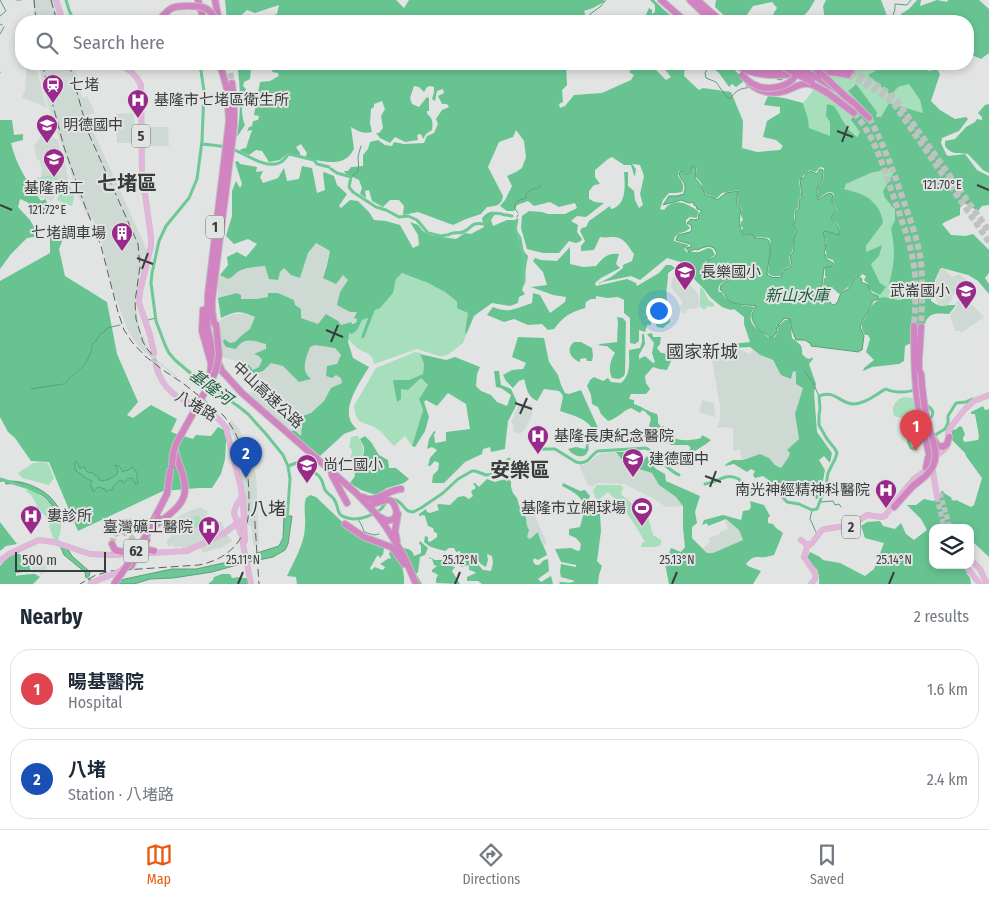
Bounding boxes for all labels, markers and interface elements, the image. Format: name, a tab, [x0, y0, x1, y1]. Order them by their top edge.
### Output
search box	[15, 15, 974, 70]
icon: search	[33, 29, 61, 57]
text: Search here	[73, 31, 165, 54]
station icon: 七堵	[41, 73, 65, 104]
place label: 七堵	[69, 76, 99, 94]
hospital icon: 基隆市七堵區衛生所	[126, 88, 150, 119]
place label: 基隆市七堵區衛生所	[154, 91, 289, 109]
school or university icon: 明德國中	[35, 113, 59, 144]
place label: 明德國中	[63, 116, 123, 134]
road number: 5	[132, 124, 150, 148]
school or university icon: 基隆商工	[42, 147, 66, 178]
district label: 七堵區	[97, 171, 157, 195]
text: 121.70°E	[922, 178, 962, 192]
place label: 基隆商工	[24, 179, 84, 197]
text: 121.72°E	[28, 203, 66, 217]
road number: 1	[206, 216, 224, 238]
building icon: 七堵調車場	[110, 221, 134, 252]
place label: 七堵調車場	[31, 224, 106, 242]
school or university icon: 長樂國小	[673, 260, 697, 291]
place label: 長樂國小	[701, 263, 761, 281]
school or university icon: 武崙國小	[954, 279, 978, 310]
place label: 武崙國小	[890, 282, 950, 300]
water label: 新山水庫	[765, 286, 832, 305]
your location	[646, 298, 672, 324]
district label: 國家新城	[666, 341, 738, 363]
street label: 中山高速公路	[229, 358, 307, 432]
water label: 基隆河	[186, 365, 238, 411]
street label: 八堵路	[172, 387, 220, 425]
pin: 1	[900, 410, 932, 451]
hospital icon: 基隆長庚紀念醫院	[526, 424, 550, 455]
place label: 基隆長庚紀念醫院	[554, 427, 674, 445]
pin: 2	[230, 437, 262, 478]
school or university icon: 建德國中	[621, 447, 645, 478]
place label: 建德國中	[649, 450, 709, 468]
school or university icon: 尚仁國小	[295, 453, 319, 484]
place label: 尚仁國小	[323, 456, 383, 474]
district label: 安樂區	[490, 458, 550, 482]
hospital icon: 南光神經精神科醫院	[874, 478, 898, 509]
place label: 南光神經精神科醫院	[735, 481, 870, 499]
sports icon: 基隆市立網球場	[630, 496, 654, 527]
district label: 八堵	[250, 498, 286, 520]
place label: 基隆市立網球場	[521, 499, 626, 517]
hospital icon: 婁診所	[19, 504, 43, 535]
place label: 婁診所	[47, 507, 92, 525]
hospital icon: 臺灣礦工醫院	[197, 515, 221, 546]
road number: 2	[842, 516, 860, 538]
place label: 臺灣礦工醫院	[103, 518, 193, 536]
map controls	[929, 524, 974, 569]
button: layers	[929, 524, 974, 569]
road number: 62	[124, 540, 148, 562]
scale bar	[15, 549, 106, 572]
text: 500 m	[22, 552, 57, 569]
text: 25.11°N	[226, 553, 260, 567]
text: 25.12°N	[442, 553, 478, 567]
text: 25.13°N	[659, 553, 695, 567]
text: 25.14°N	[876, 553, 912, 567]
text: Nearby	[20, 604, 82, 630]
text: 2 results	[914, 607, 969, 626]
text: 暘基醫院	[68, 670, 144, 693]
text: 1	[34, 680, 40, 699]
text: 1.6 km	[927, 680, 968, 699]
text: Hospital	[68, 693, 123, 712]
text: 八堵	[68, 758, 106, 781]
text: 2	[33, 770, 41, 789]
text: 2.4 km	[927, 770, 968, 789]
text: Station · 八堵路	[68, 785, 174, 804]
tab: Map	[145, 841, 173, 888]
tab: Directions	[462, 841, 520, 888]
tab: Saved	[810, 841, 844, 888]

